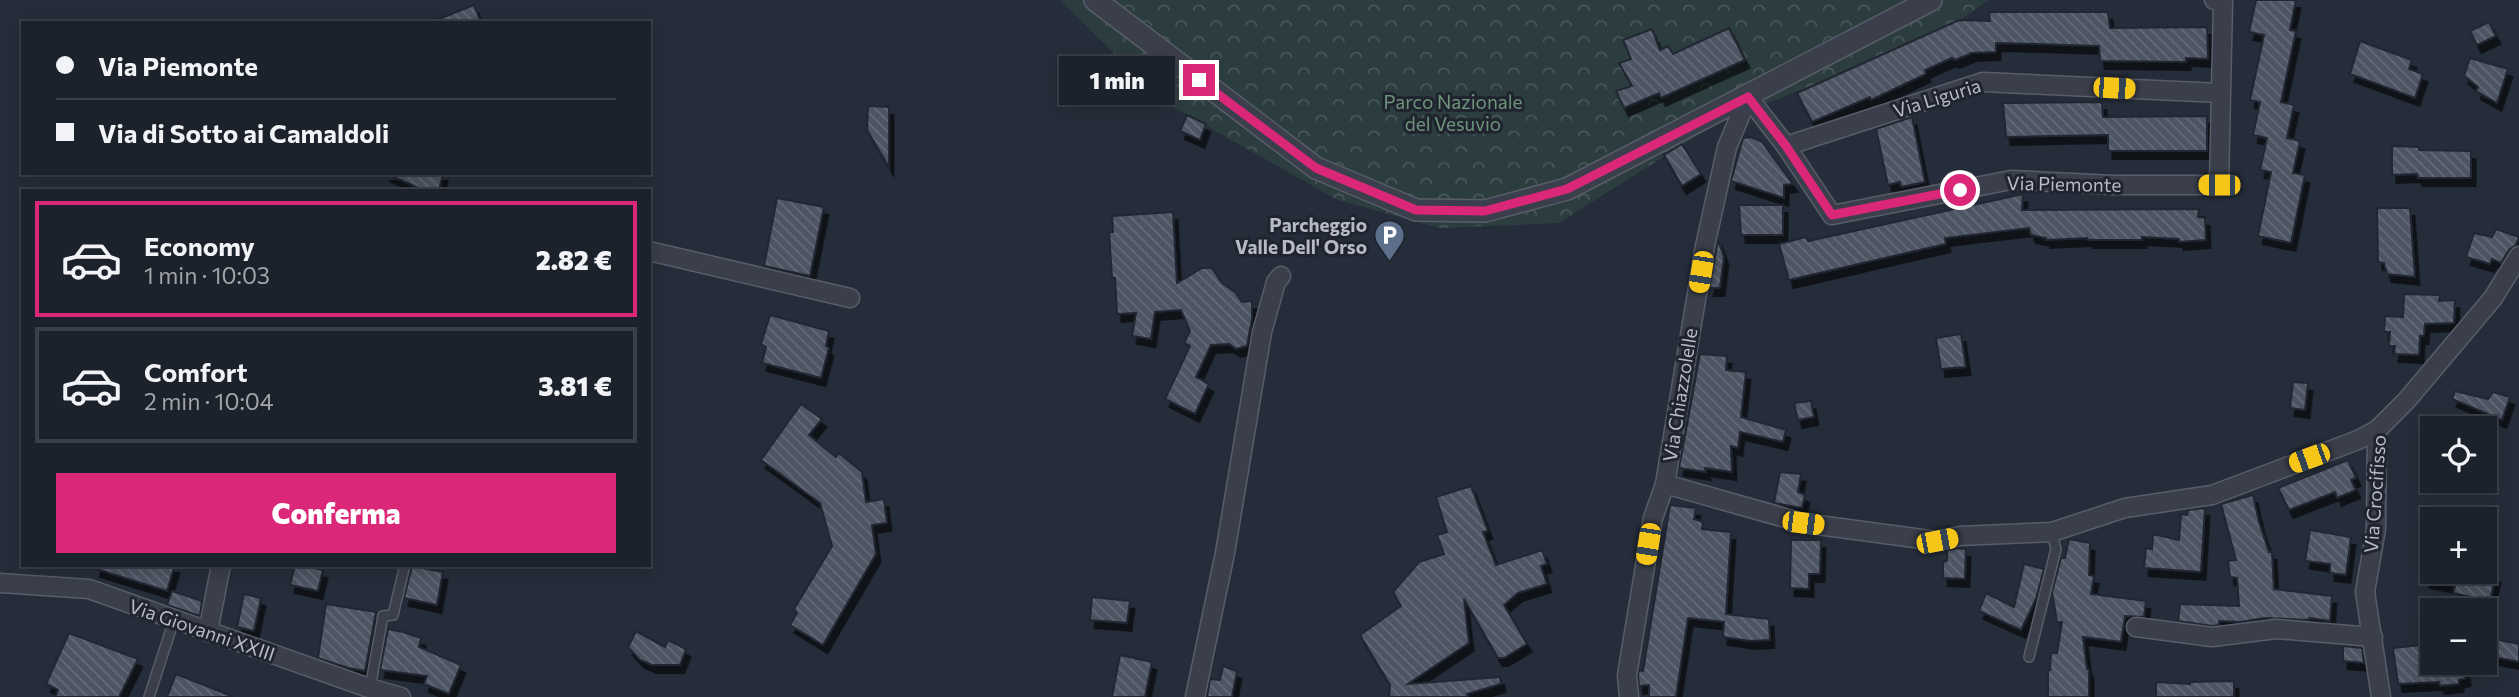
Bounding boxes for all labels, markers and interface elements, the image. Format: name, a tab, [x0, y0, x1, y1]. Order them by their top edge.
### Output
text: Via Piemonte	[98, 50, 258, 81]
callout: 1 min	[1059, 56, 1174, 104]
route end	[1183, 64, 1215, 96]
text: 1 min	[1089, 66, 1145, 94]
street label: Via Liguria	[1890, 73, 1984, 122]
car	[2093, 76, 2136, 100]
park label: Parco Nazionale del Vesuvio	[1383, 90, 1523, 135]
text: Via di Sotto ai Camaldoli	[98, 117, 389, 148]
street label: Via Piemonte	[2006, 171, 2122, 196]
route start	[1944, 174, 1976, 206]
car	[2199, 175, 2241, 196]
place label: Parcheggio Valle Dell' Orso	[1235, 213, 1367, 258]
parking icon: Parcheggio Valle Dell' Orso	[1373, 219, 1407, 263]
icon: car	[60, 228, 123, 291]
text: Economy	[144, 230, 255, 261]
text: 2.82 €	[536, 244, 612, 275]
car	[1688, 250, 1715, 294]
text: 1 min · 10:03	[144, 261, 270, 289]
street label: Via Chiazzolelle	[1658, 326, 1701, 463]
icon: car	[60, 354, 123, 417]
text: Comfort	[144, 356, 247, 387]
text: 3.81 €	[538, 370, 612, 401]
text: 2 min · 10:04	[144, 387, 274, 415]
map controls	[2420, 416, 2497, 675]
button: locate	[2420, 416, 2497, 493]
street label: Via Crocifisso	[2359, 434, 2390, 554]
car	[2286, 441, 2333, 475]
button: Conferma	[56, 473, 616, 553]
button: +	[2420, 507, 2497, 584]
car	[1781, 510, 1826, 536]
car	[1635, 522, 1662, 566]
car	[1915, 527, 1960, 555]
street label: Via Giovanni XXIII	[126, 594, 278, 665]
button: −	[2420, 598, 2497, 675]

